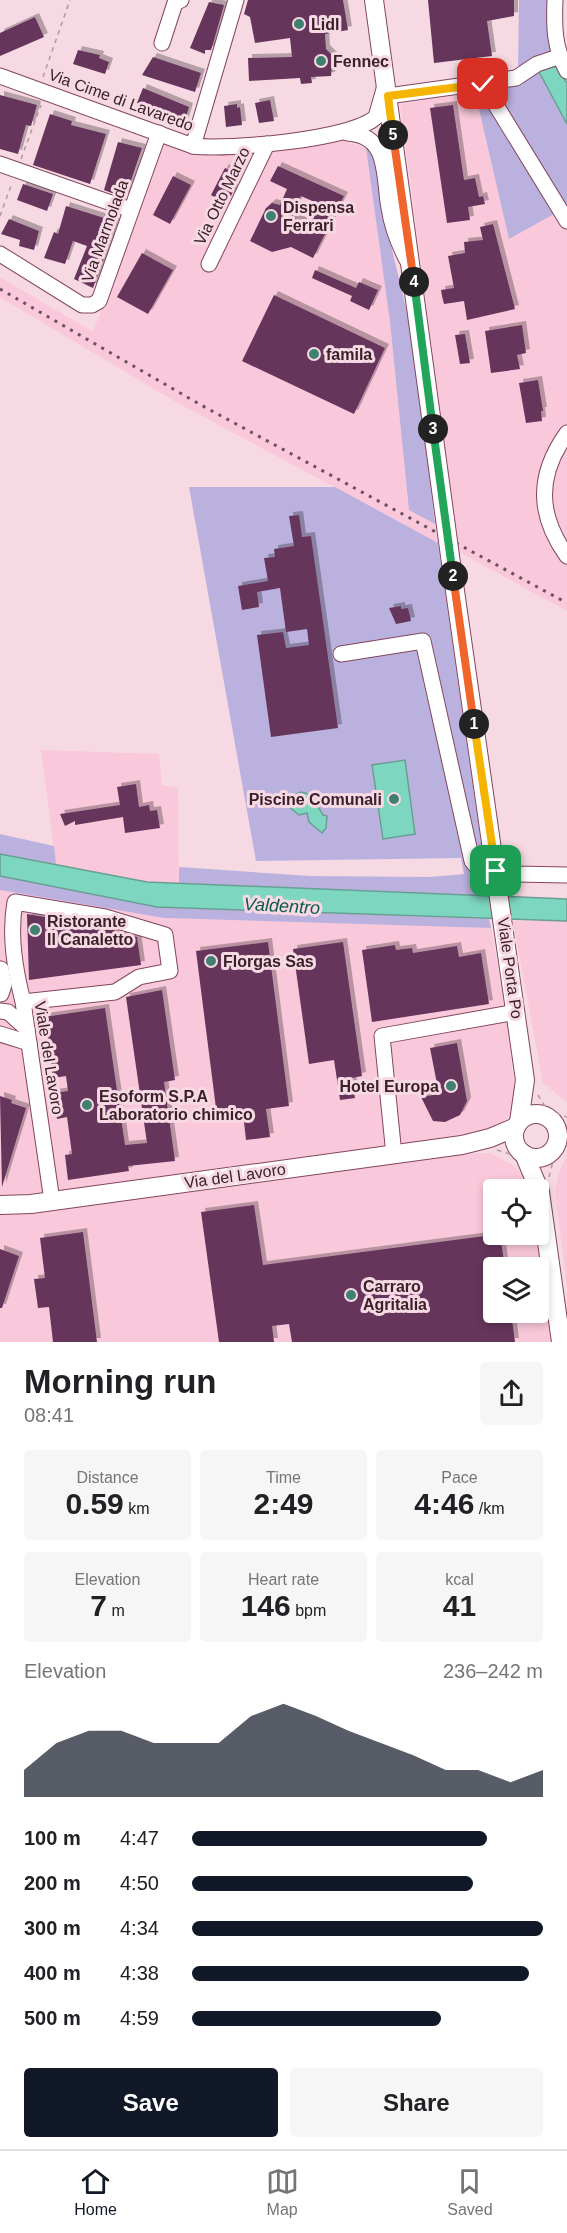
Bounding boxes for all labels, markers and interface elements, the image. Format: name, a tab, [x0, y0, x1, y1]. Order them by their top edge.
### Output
place label: Lidl	[311, 16, 339, 33]
marker: Lidl	[292, 17, 306, 31]
place label: Fennec	[333, 53, 389, 70]
marker: Fennec	[314, 54, 328, 68]
pin	[457, 58, 508, 109]
street label: Via Cime di Lavaredo	[46, 66, 196, 134]
icon: check	[466, 67, 499, 100]
pin: 5	[378, 120, 408, 150]
text: 5	[389, 126, 397, 143]
street label: Via Otto Marzo	[191, 144, 253, 248]
street label: Via Marmolada	[79, 178, 131, 284]
place label: Dispensa Ferrari	[283, 199, 354, 234]
marker: Dispensa Ferrari	[264, 209, 278, 223]
pin: 4	[399, 267, 429, 297]
text: 4	[410, 273, 418, 290]
place label: famila	[326, 346, 372, 363]
marker: famila	[307, 347, 321, 361]
pin: 3	[418, 414, 448, 444]
text: 3	[429, 420, 437, 437]
pin: 2	[438, 561, 468, 591]
text: 2	[449, 567, 457, 584]
pin: 1	[459, 709, 489, 739]
text: 1	[470, 715, 478, 732]
place label: Piscine Comunali	[249, 791, 382, 808]
marker: Piscine Comunali	[387, 792, 401, 806]
pin	[470, 845, 521, 896]
icon: arrive	[479, 854, 512, 887]
water label: Valdentro	[243, 894, 321, 918]
place label: Ristorante Il Canaletto	[47, 913, 133, 948]
street label: Viale Porta Po	[494, 916, 526, 1020]
marker: Ristorante Il Canaletto	[28, 923, 42, 937]
place label: Florgas Sas	[223, 953, 314, 970]
marker: Florgas Sas	[204, 954, 218, 968]
street label: Viale del Lavoro	[32, 1000, 66, 1116]
place label: Hotel Europa	[339, 1078, 439, 1095]
marker: Hotel Europa	[444, 1079, 458, 1093]
place label: Esoform S.P.A Laboratorio chimico	[99, 1088, 253, 1123]
marker: Esoform S.P.A Laboratorio chimico	[80, 1098, 94, 1112]
street label: Via del Lavoro	[183, 1160, 287, 1192]
map controls	[483, 1179, 549, 1323]
button: locate	[483, 1179, 549, 1245]
button: layers	[483, 1257, 549, 1323]
place label: Carraro Agritalia	[363, 1278, 427, 1313]
marker: Carraro Agritalia	[344, 1288, 358, 1302]
button: share	[480, 1362, 543, 1425]
text: Morning run	[24, 1363, 216, 1400]
text: 08:41	[24, 1404, 74, 1426]
text: Distance	[76, 1469, 139, 1486]
text: Time	[266, 1469, 301, 1486]
text: Pace	[441, 1469, 478, 1486]
text: 0.59	[65, 1487, 124, 1520]
text: 2:49	[253, 1487, 314, 1520]
text: 4:46	[414, 1487, 474, 1520]
text: km	[124, 1500, 150, 1517]
text: /km	[474, 1500, 505, 1517]
text: Elevation	[75, 1571, 140, 1588]
text: Heart rate	[248, 1571, 319, 1588]
text: kcal	[445, 1571, 474, 1588]
text: 7	[90, 1589, 107, 1622]
text: 146	[241, 1589, 291, 1622]
text: 41	[443, 1589, 476, 1622]
text: m	[107, 1602, 125, 1619]
text: bpm	[291, 1602, 326, 1619]
text: Elevation	[24, 1660, 106, 1682]
text: 236–242 m	[443, 1660, 543, 1682]
text: 100 m	[24, 1827, 81, 1849]
text: 4:47	[120, 1827, 159, 1849]
text: 200 m	[24, 1872, 81, 1894]
text: 4:50	[120, 1872, 159, 1894]
text: 300 m	[24, 1917, 81, 1939]
text: 4:34	[120, 1917, 159, 1939]
text: 400 m	[24, 1962, 81, 1984]
text: 4:38	[120, 1962, 159, 1984]
text: 500 m	[24, 2007, 81, 2029]
text: 4:59	[120, 2007, 159, 2029]
button: Save	[24, 2068, 278, 2137]
button: Share	[290, 2068, 543, 2137]
tab: Home	[74, 2165, 117, 2219]
tab: Map	[266, 2165, 299, 2219]
tab: Saved	[447, 2165, 493, 2219]

